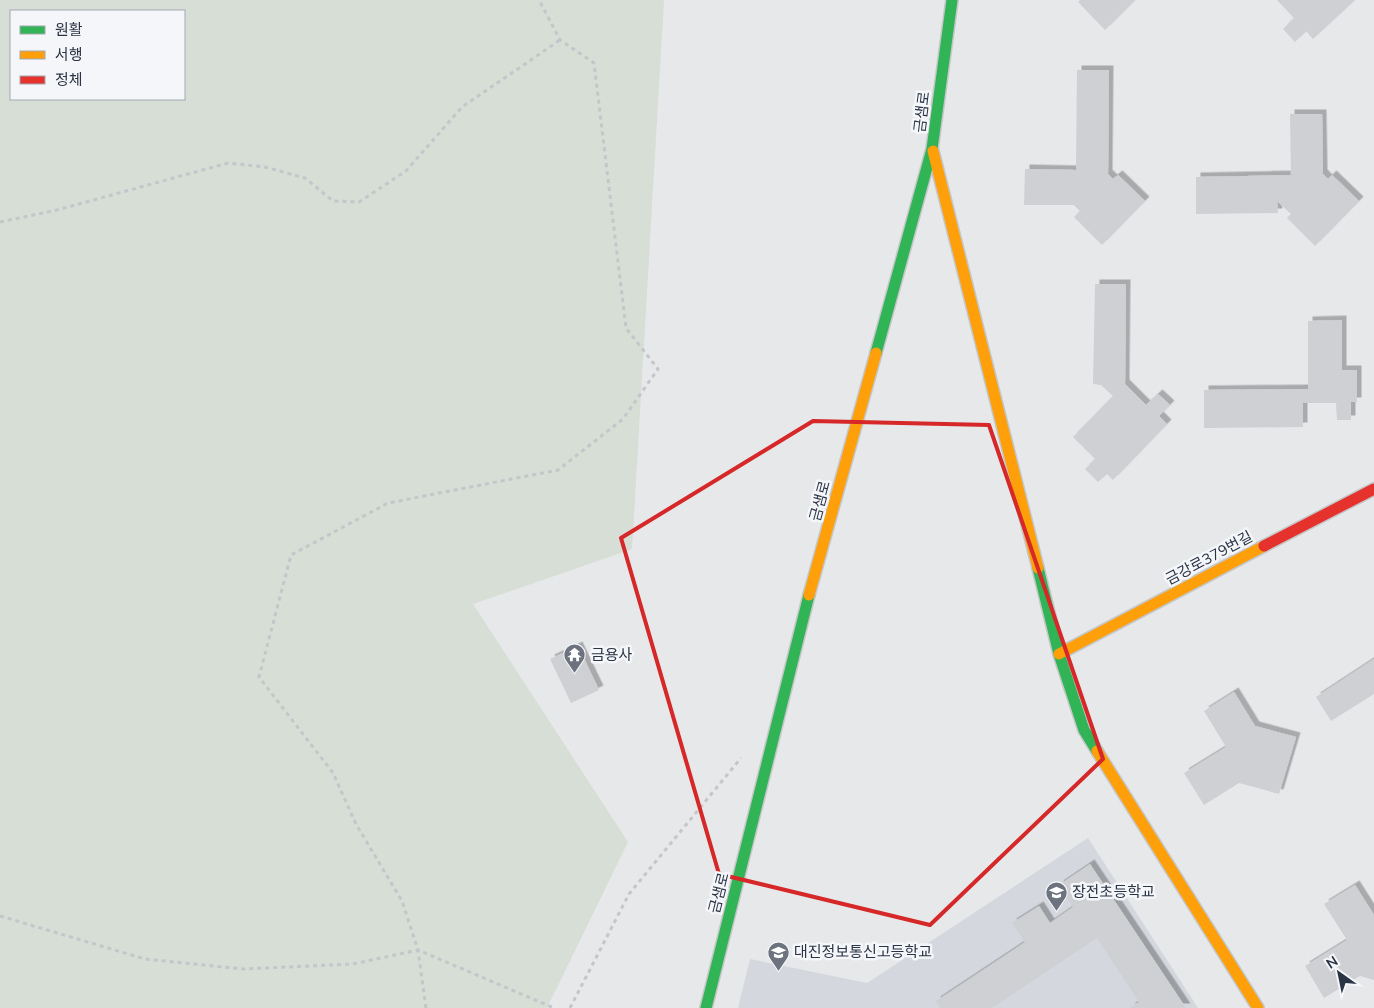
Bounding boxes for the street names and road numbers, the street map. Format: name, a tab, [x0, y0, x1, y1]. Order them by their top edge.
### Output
street label: 금샘로	[910, 90, 934, 134]
street label: 금샘로	[805, 478, 835, 524]
street label: 금강로379번길	[1162, 527, 1256, 589]
street label: 금샘로	[704, 870, 734, 916]

